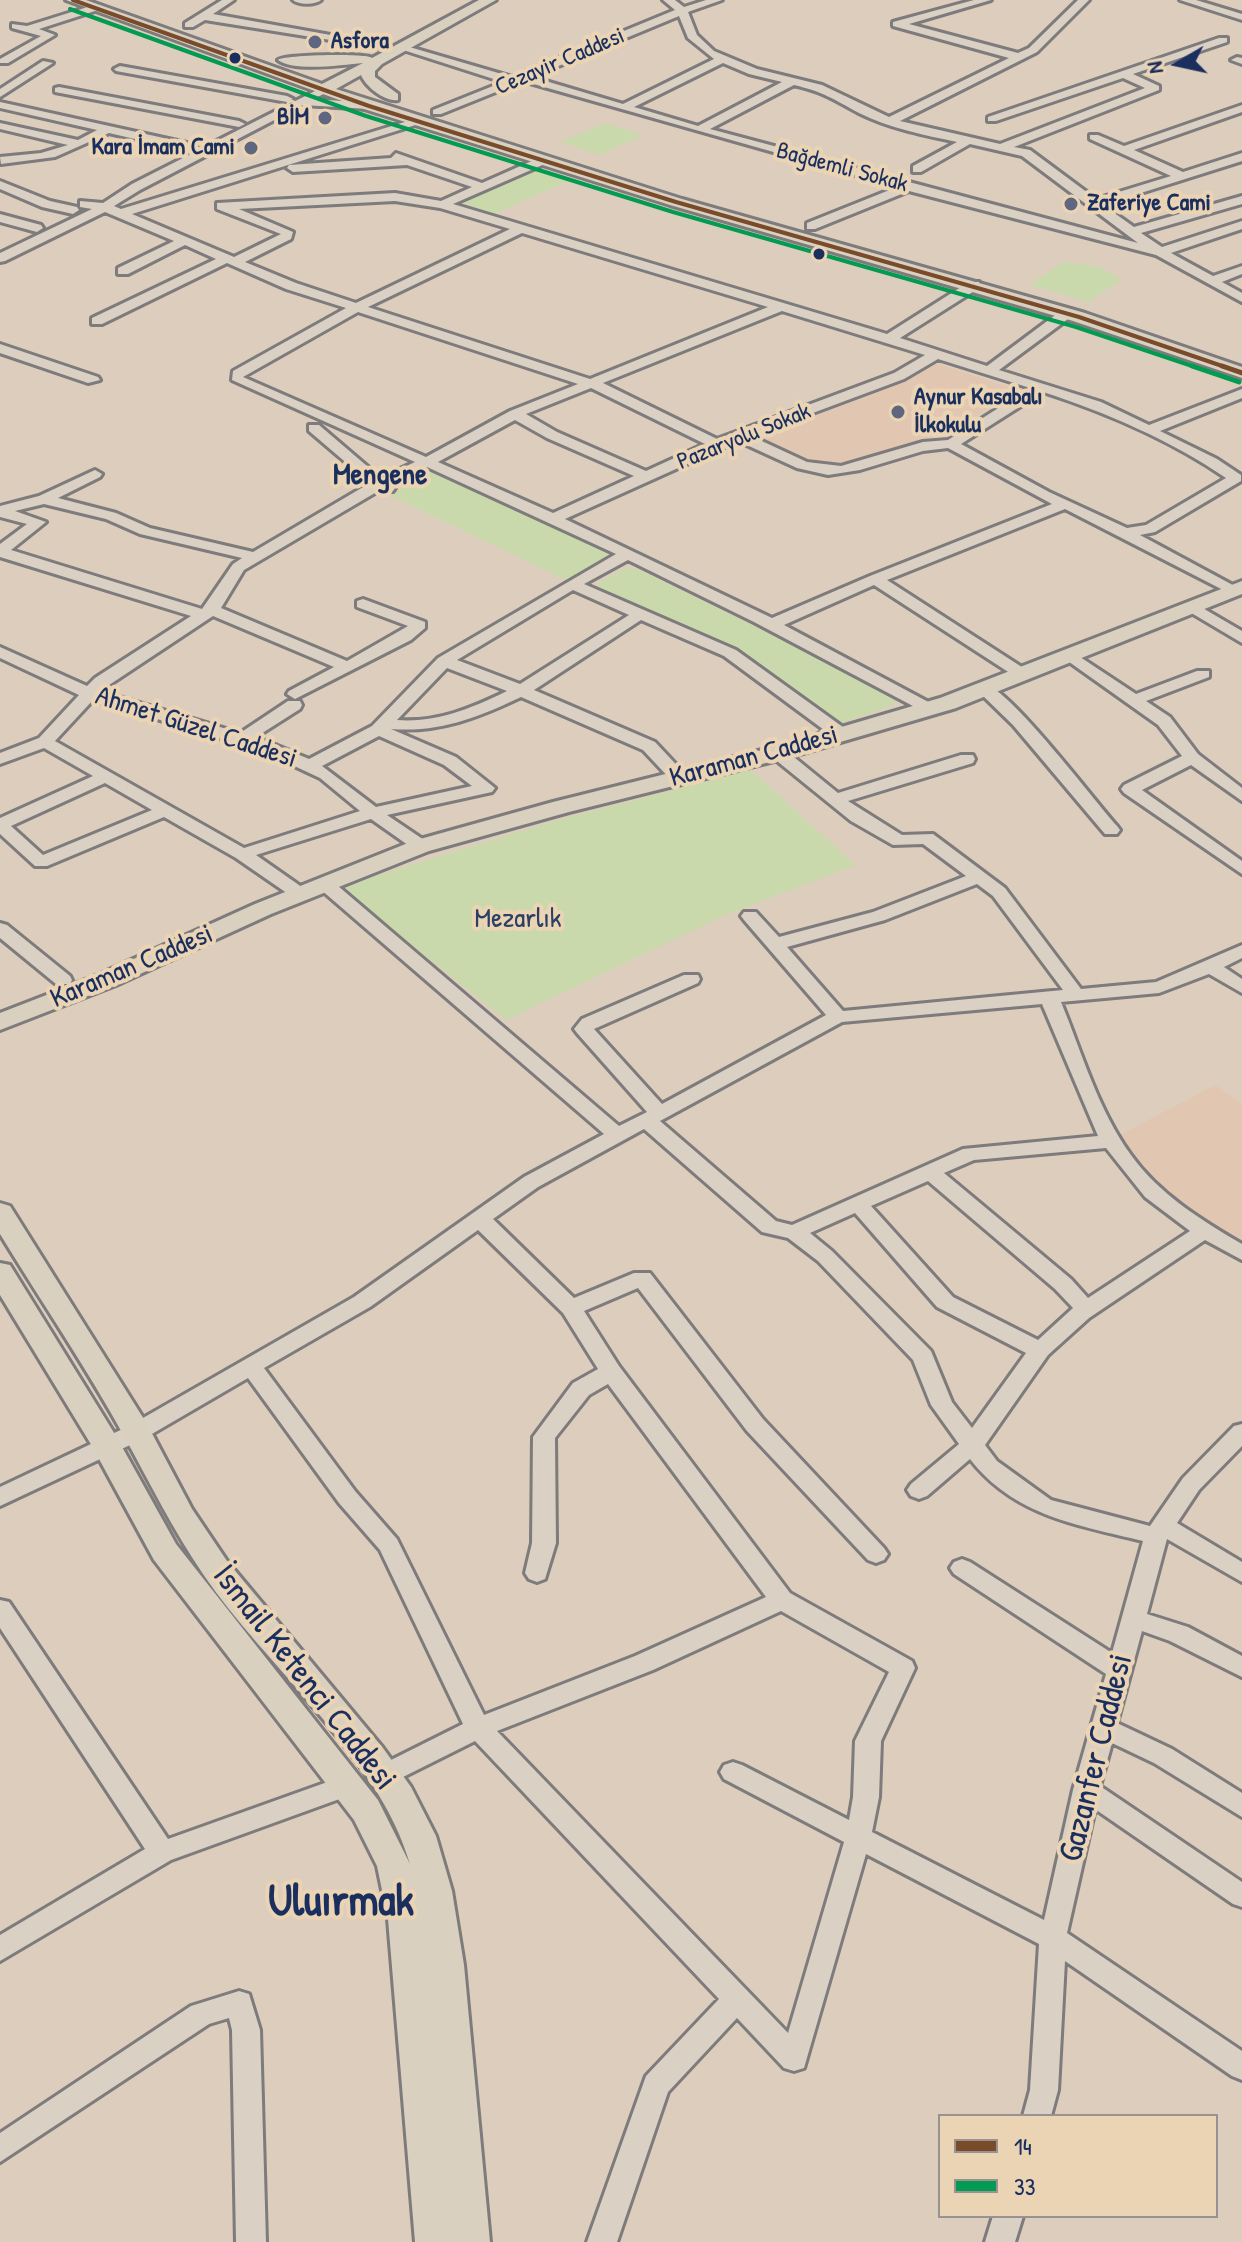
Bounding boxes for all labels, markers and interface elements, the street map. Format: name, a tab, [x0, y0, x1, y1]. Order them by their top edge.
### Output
street label: Cezayir Caddesi	[491, 22, 629, 102]
north arrow	[1138, 24, 1218, 104]
place label: Asfora	[331, 28, 389, 56]
marker: Asfora	[306, 33, 324, 51]
unlabelled marker	[227, 50, 243, 66]
text: N	[1139, 60, 1170, 76]
place label: BİM	[277, 104, 309, 132]
marker: BİM	[316, 109, 334, 127]
place label: Kara İmam Cami	[91, 134, 235, 162]
street label: Bağdemli Sokak	[773, 137, 911, 199]
marker: Kara İmam Cami	[242, 139, 260, 157]
place label: Zaferiye Cami	[1087, 190, 1211, 218]
marker: Zaferiye Cami	[1062, 195, 1080, 213]
unlabelled marker	[811, 246, 827, 262]
place label: Aynur Kasabalı İlkokulu	[914, 384, 1043, 440]
street label: Pazaryolu Sokak	[673, 397, 815, 477]
marker: Aynur Kasabalı İlkokulu	[889, 403, 907, 421]
district label: Mengene	[333, 458, 427, 494]
street label: Ahmet Güzel Caddesi	[91, 680, 301, 776]
street label: Karaman Caddesi	[666, 718, 842, 796]
park label: Mezarlık	[475, 903, 561, 937]
street label: Karaman Caddesi	[46, 918, 218, 1016]
street label: İsmail Ketenci Caddesi	[203, 1557, 405, 1799]
street label: Gazanfer Caddesi	[1052, 1650, 1142, 1866]
district label: Uluırmak	[268, 1877, 414, 1929]
legend	[938, 2114, 1218, 2218]
text: 14	[1014, 2130, 1032, 2162]
text: 33	[1014, 2170, 1036, 2202]

